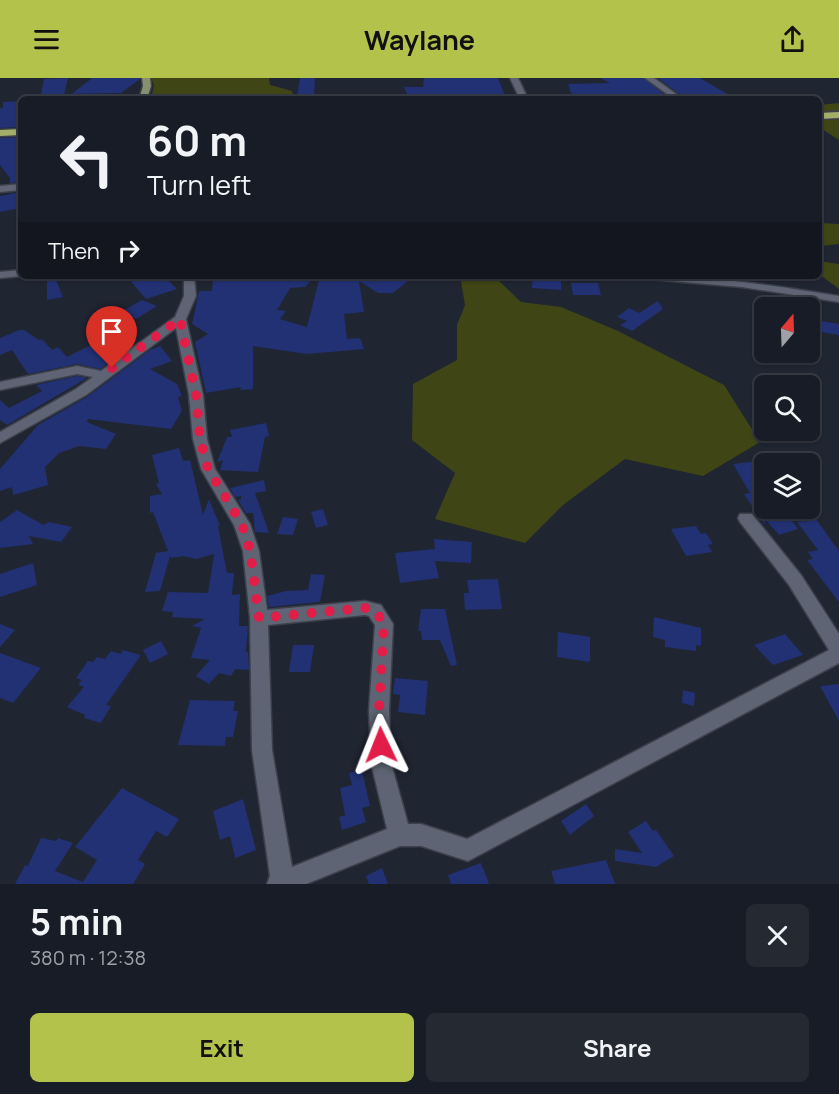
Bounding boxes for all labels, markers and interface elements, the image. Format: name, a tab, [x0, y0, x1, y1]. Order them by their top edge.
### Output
text: Waylane	[364, 21, 475, 58]
icon: menu	[30, 23, 63, 56]
icon: share	[776, 23, 809, 56]
text: 60 m	[147, 111, 247, 169]
icon: left	[48, 120, 126, 198]
text: Turn left	[147, 166, 251, 203]
icon: right	[112, 234, 145, 267]
text: Then	[48, 236, 100, 266]
north arrow	[754, 297, 820, 363]
map controls	[754, 297, 820, 519]
pin	[86, 306, 137, 368]
icon: arrive	[95, 315, 128, 348]
button: search	[754, 375, 820, 441]
button: layers	[754, 453, 820, 519]
position arrow	[349, 713, 413, 777]
text: 5 min	[30, 897, 123, 946]
button: close	[746, 904, 809, 967]
text: 380 m · 12:38	[30, 944, 146, 971]
button: Exit	[30, 1013, 414, 1082]
button: Share	[426, 1013, 809, 1082]

